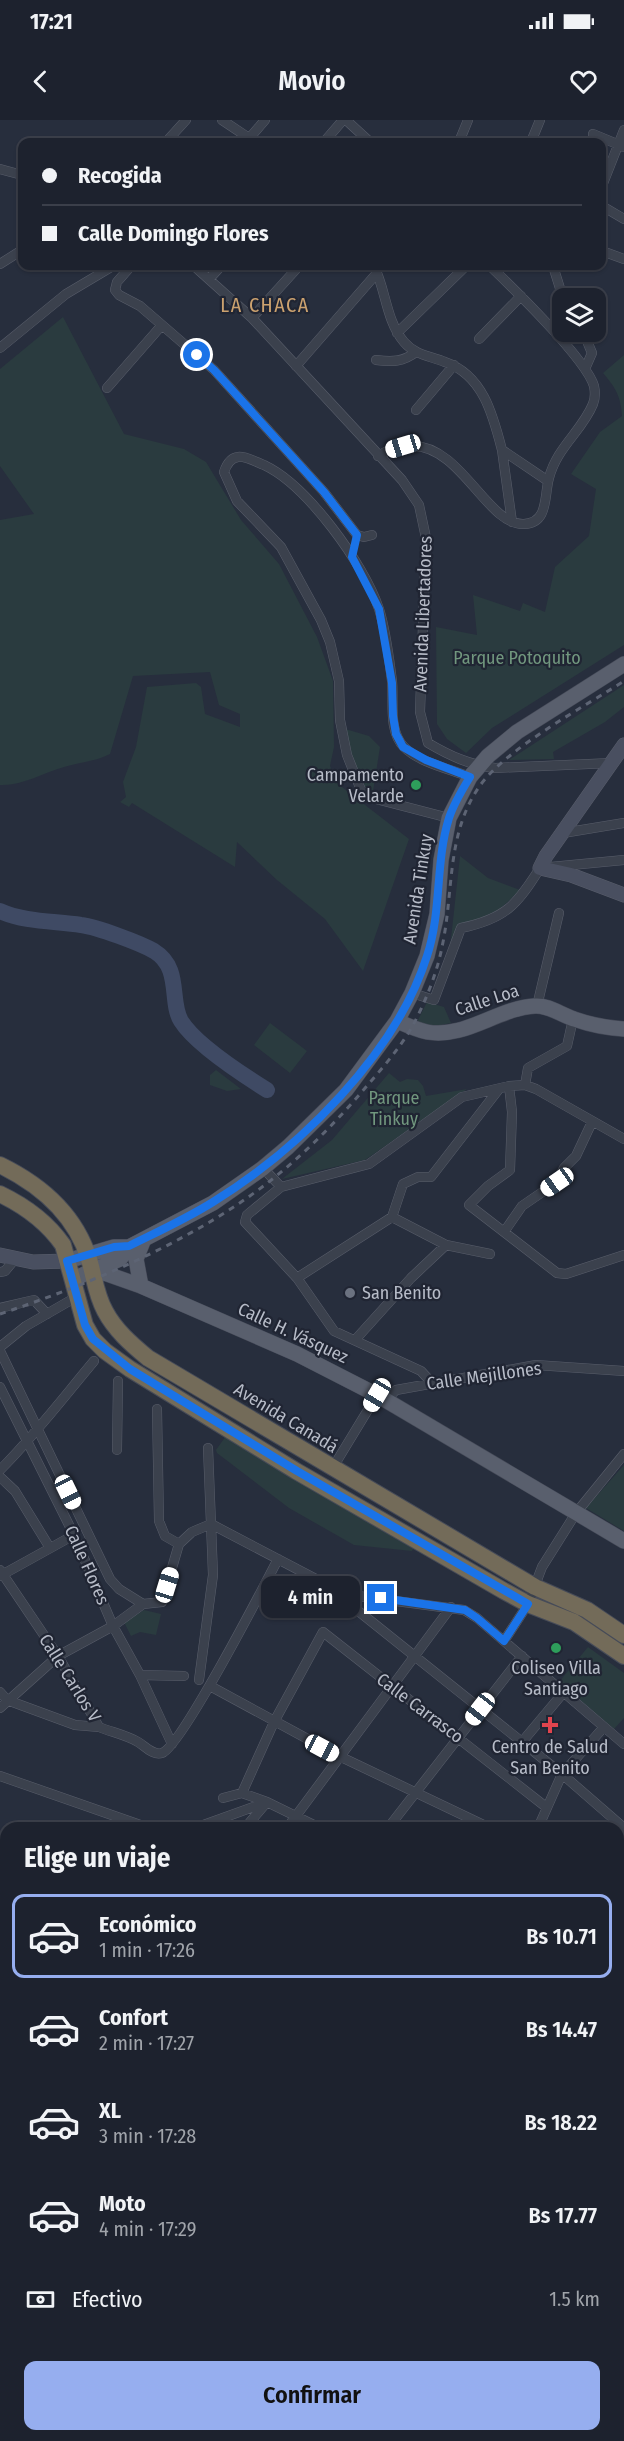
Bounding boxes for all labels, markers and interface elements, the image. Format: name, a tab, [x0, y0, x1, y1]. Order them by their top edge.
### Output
text: 17:21	[30, 8, 73, 35]
icon: back	[24, 65, 57, 98]
text: Movio	[278, 65, 346, 97]
icon: heart	[567, 65, 600, 98]
text: Recogida	[78, 162, 162, 189]
text: Calle Domingo Flores	[78, 220, 269, 247]
map controls	[552, 288, 606, 342]
button: layers	[552, 288, 606, 342]
district label: LA CHACA	[220, 293, 310, 317]
route start	[183, 341, 210, 368]
car	[383, 432, 423, 460]
street label: Avenida Libertadores	[409, 535, 437, 693]
park label: Parque Potoquito	[453, 647, 581, 669]
place label: Campamento Velarde	[307, 764, 404, 807]
marker: Campamento Velarde	[409, 778, 423, 792]
street label: Avenida Tinkuy	[398, 832, 438, 946]
street label: Calle Loa	[452, 979, 522, 1021]
park label: Parque Tinkuy	[368, 1087, 420, 1130]
car	[537, 1164, 577, 1200]
place label: San Benito	[362, 1282, 441, 1304]
marker: San Benito	[343, 1286, 357, 1300]
street label: Calle H. Vásquez	[234, 1298, 352, 1368]
street label: Calle Mejillones	[425, 1357, 543, 1395]
car	[360, 1375, 394, 1415]
street label: Avenida Canadá	[230, 1378, 342, 1458]
car	[52, 1472, 84, 1512]
street label: Calle Flores	[60, 1522, 114, 1608]
car	[153, 1565, 181, 1605]
callout: 4 min	[261, 1577, 360, 1619]
route end	[367, 1584, 394, 1611]
text: 4 min	[288, 1585, 333, 1609]
street label: Calle Carlos V	[34, 1630, 106, 1727]
marker: Coliseo Villa Santiago	[549, 1641, 563, 1655]
place label: Coliseo Villa Santiago	[511, 1657, 601, 1700]
street label: Calle Carrasco	[372, 1668, 468, 1748]
car	[462, 1689, 498, 1729]
marker: Centro de Salud San Benito	[541, 1716, 559, 1734]
car	[302, 1732, 342, 1764]
place label: Centro de Salud San Benito	[492, 1736, 608, 1779]
text: Elige un viaje	[24, 1842, 170, 1874]
icon: car	[27, 1909, 81, 1963]
text: Económico	[99, 1911, 197, 1938]
text: Bs 10.71	[526, 1923, 597, 1950]
text: 1 min · 17:26	[99, 1938, 195, 1962]
icon: car	[27, 2002, 81, 2056]
text: Confort	[99, 2004, 168, 2031]
text: Bs 14.47	[526, 2016, 597, 2043]
text: 2 min · 17:27	[99, 2031, 194, 2055]
icon: car	[27, 2095, 81, 2149]
text: XL	[99, 2097, 121, 2124]
text: Bs 18.22	[525, 2109, 597, 2136]
text: 3 min · 17:28	[99, 2124, 196, 2148]
icon: car	[27, 2188, 81, 2242]
text: Moto	[99, 2190, 146, 2217]
text: Bs 17.77	[528, 2202, 597, 2229]
text: 4 min · 17:29	[99, 2217, 197, 2241]
icon: cash	[24, 2283, 57, 2316]
text: Efectivo	[72, 2286, 143, 2313]
text: 1.5 km	[549, 2287, 600, 2311]
button: Confirmar	[24, 2361, 600, 2430]

